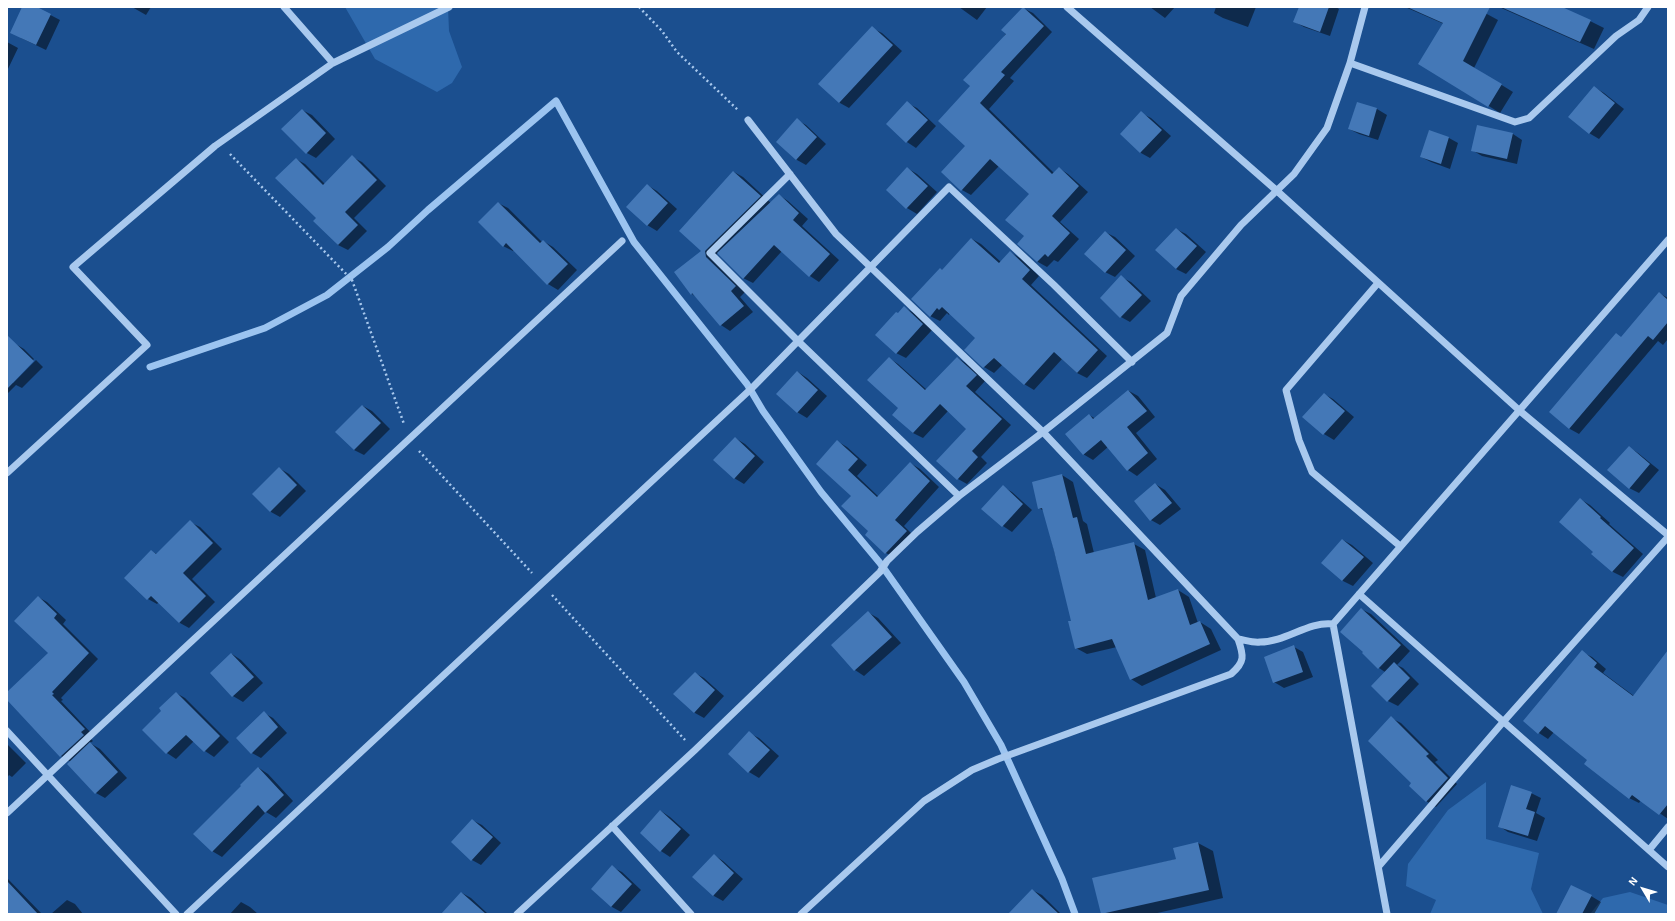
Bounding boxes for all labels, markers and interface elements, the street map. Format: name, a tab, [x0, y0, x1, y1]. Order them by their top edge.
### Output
north arrow	[1623, 869, 1663, 909]
text: N	[1626, 875, 1640, 888]

